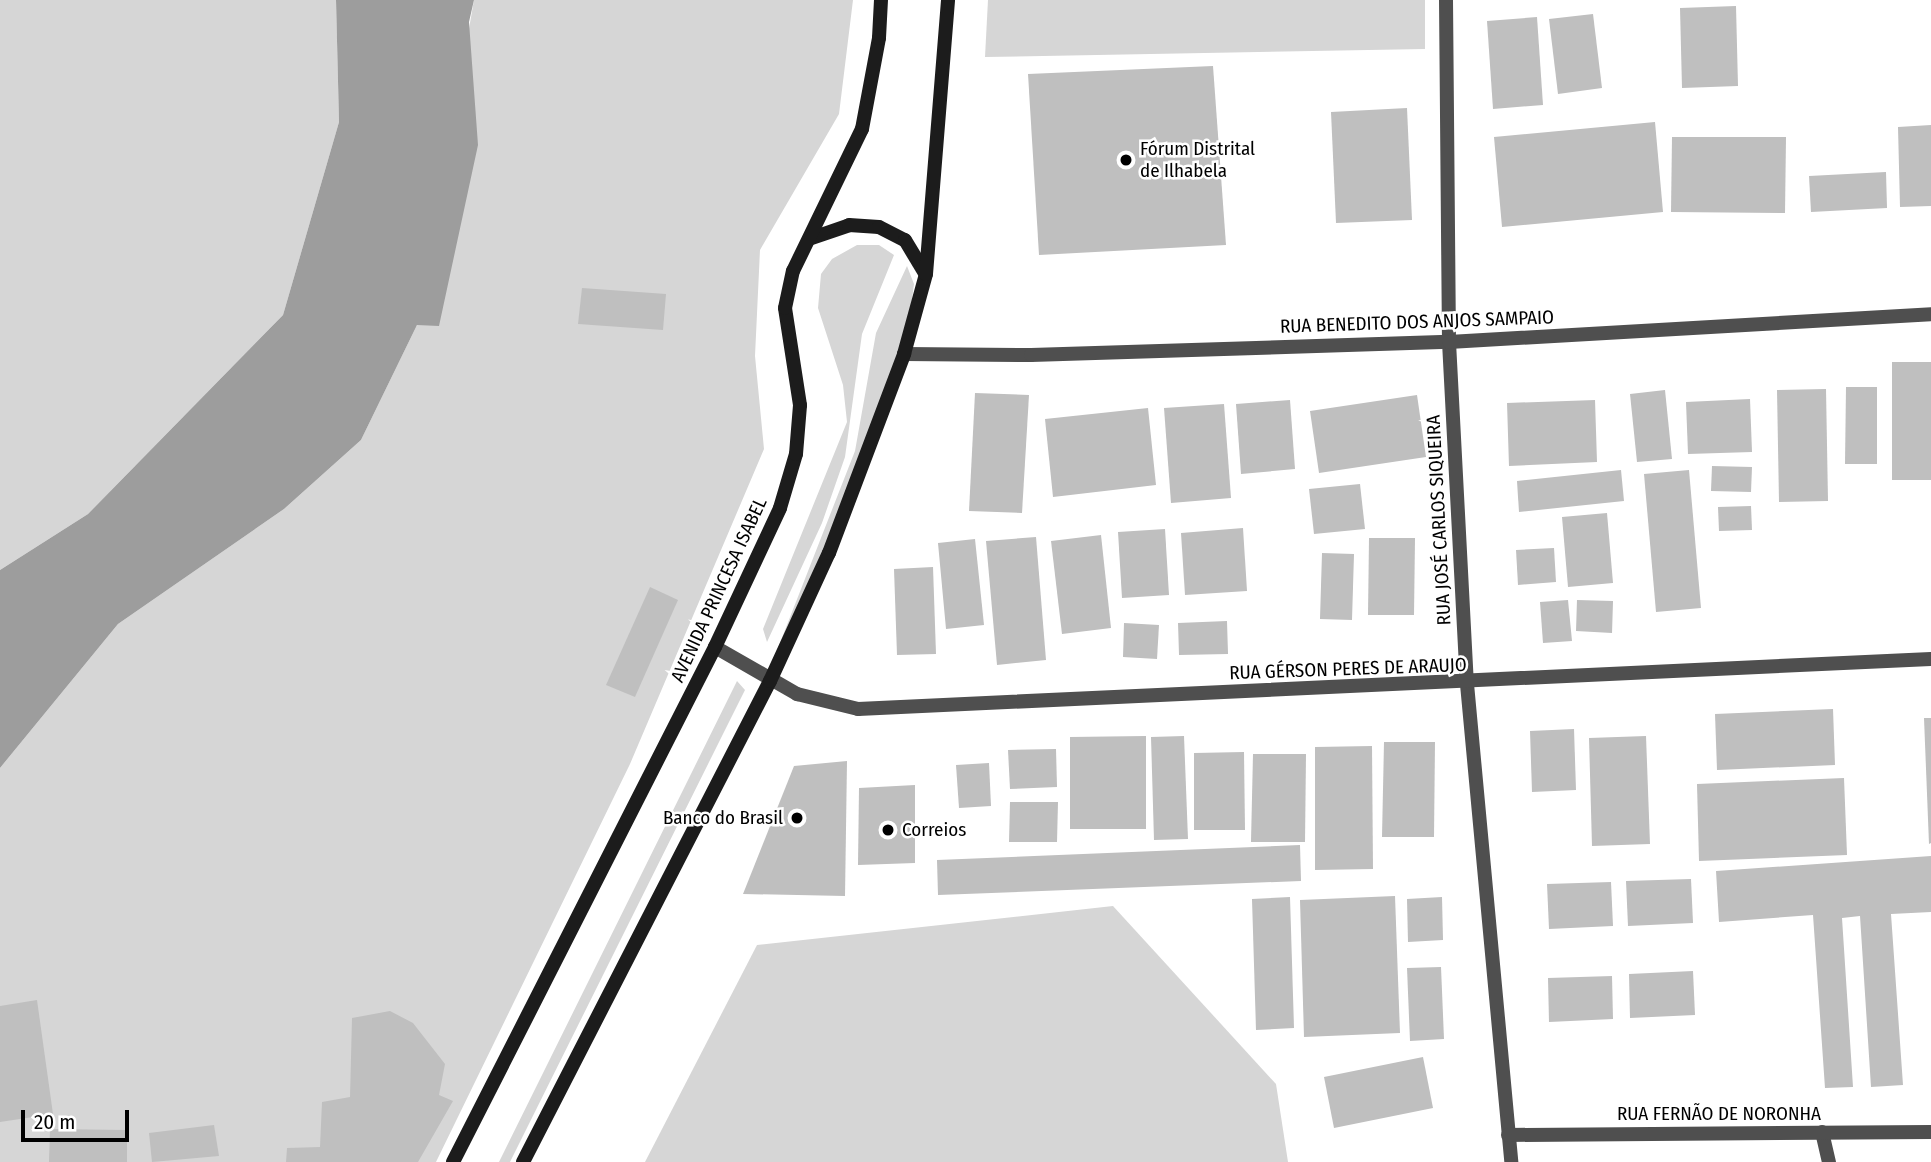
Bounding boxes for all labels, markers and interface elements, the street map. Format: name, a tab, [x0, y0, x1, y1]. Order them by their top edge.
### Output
place label: Fórum Distrital de Ilhabela	[1140, 138, 1255, 182]
marker: Fórum Distrital de Ilhabela	[1118, 152, 1134, 168]
street label: RUA BENEDITO DOS ANJOS SAMPAIO	[1280, 306, 1554, 338]
street label: RUA JOSÉ CARLOS SIQUEIRA	[1422, 414, 1456, 626]
street label: AVENIDA PRINCESA ISABEL	[666, 494, 772, 686]
street label: RUA GÉRSON PERES DE ARAUJO	[1229, 653, 1467, 685]
place label: Banco do Brasil	[663, 807, 783, 829]
marker: Banco do Brasil	[789, 810, 805, 826]
place label: Correios	[902, 819, 966, 841]
marker: Correios	[880, 822, 896, 838]
scale bar	[24, 1096, 133, 1140]
street label: RUA FERNÃO DE NORONHA	[1617, 1103, 1821, 1125]
text: 20 m	[34, 1109, 75, 1135]

